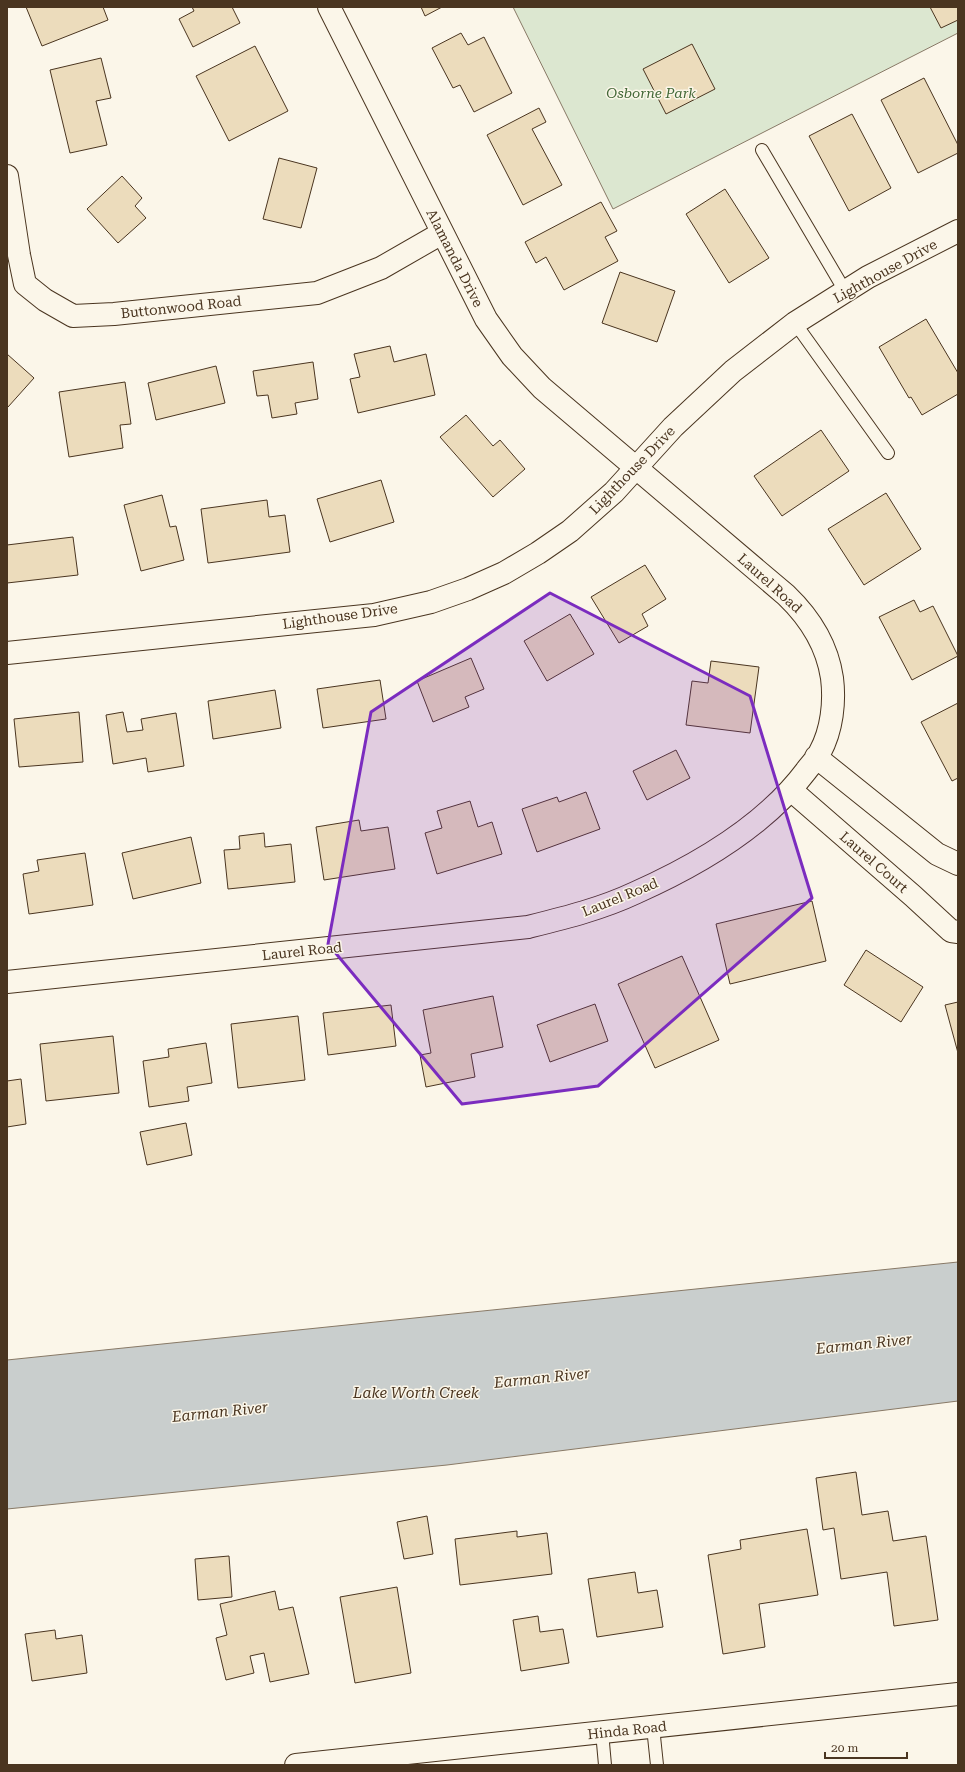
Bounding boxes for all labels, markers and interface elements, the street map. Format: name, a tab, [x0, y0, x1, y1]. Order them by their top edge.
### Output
park label: Osborne Park	[606, 85, 696, 101]
street label: Alamanda Drive	[423, 206, 487, 310]
street label: Lighthouse Drive	[830, 236, 940, 306]
street label: Buttonwood Road	[120, 293, 242, 321]
street label: Lighthouse Drive	[586, 422, 678, 517]
street label: Laurel Road	[735, 550, 805, 616]
street label: Lighthouse Drive	[281, 600, 399, 632]
street label: Laurel Court	[837, 828, 911, 896]
street label: Laurel Road	[580, 875, 660, 919]
street label: Laurel Road	[261, 939, 343, 963]
water label: Earman River	[814, 1330, 914, 1358]
water label: Earman River	[492, 1364, 592, 1392]
water label: Lake Worth Creek	[352, 1384, 480, 1402]
water label: Earman River	[170, 1398, 270, 1426]
street label: Hinda Road	[587, 1718, 667, 1742]
scale bar	[825, 1734, 907, 1760]
text: 20 m	[831, 1741, 858, 1755]

